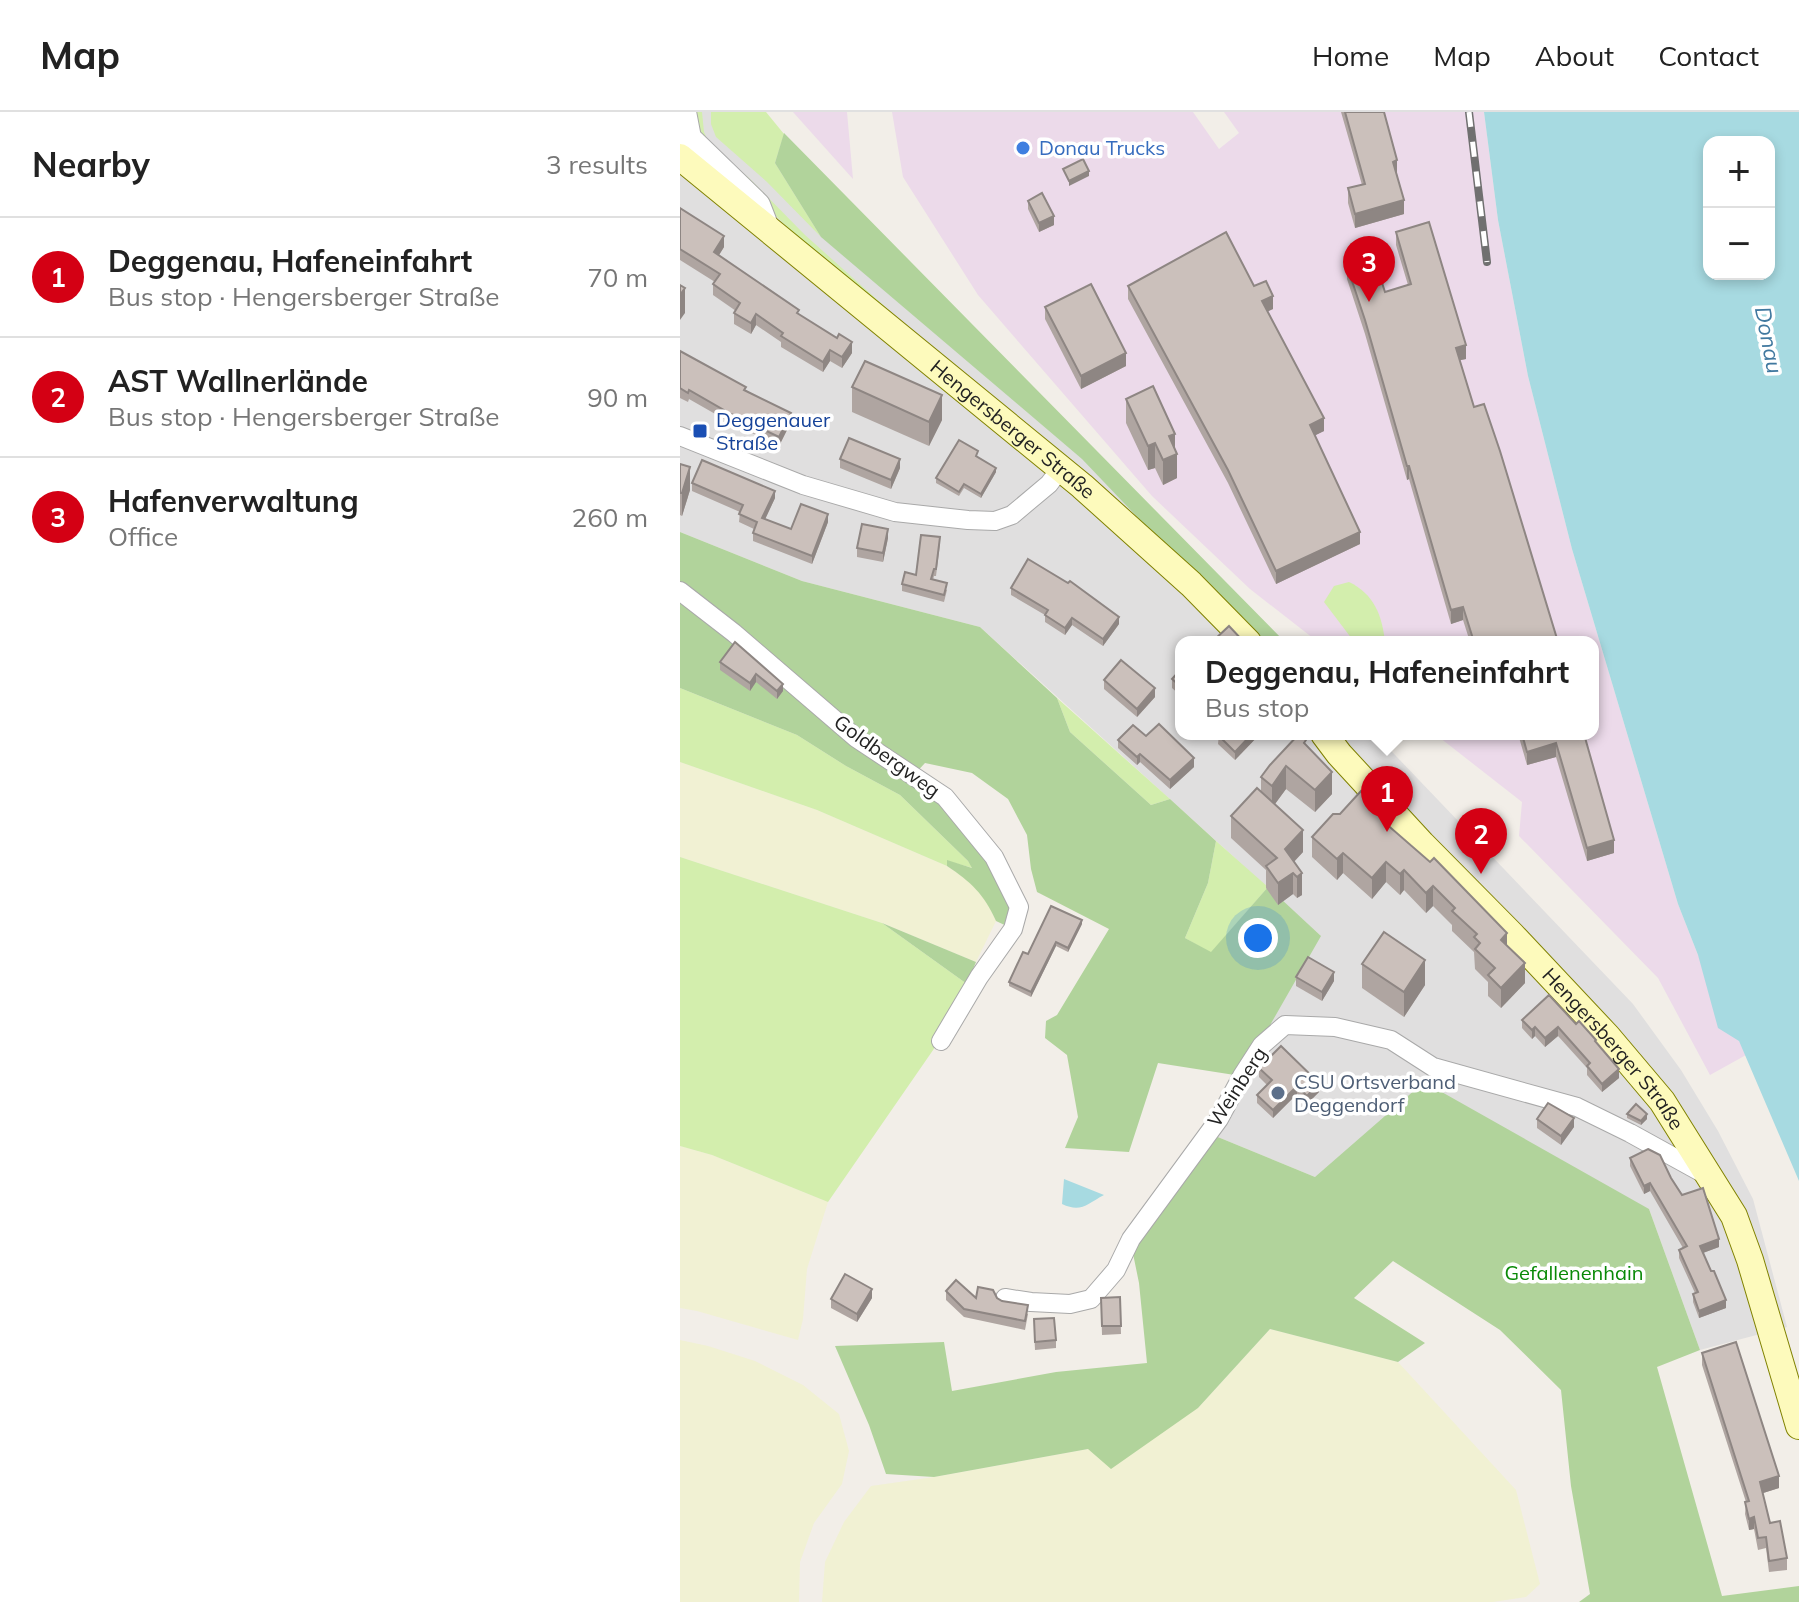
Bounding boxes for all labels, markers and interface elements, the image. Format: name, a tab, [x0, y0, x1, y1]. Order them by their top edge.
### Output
text: Map	[40, 31, 120, 79]
text: Home	[1312, 38, 1389, 73]
text: Map	[1433, 38, 1491, 73]
text: About	[1535, 38, 1614, 73]
text: Contact	[1658, 38, 1759, 73]
place label: Donau Trucks	[1039, 135, 1165, 160]
map controls	[1703, 136, 1775, 280]
button: +	[1703, 136, 1775, 208]
marker: Donau Trucks	[1014, 139, 1032, 157]
text: Nearby	[32, 143, 150, 186]
text: 3 results	[546, 148, 648, 181]
button: −	[1703, 208, 1775, 280]
pin: 3	[1343, 236, 1395, 302]
text: Deggenau, Hafeneinfahrt	[108, 242, 472, 280]
text: 1	[50, 261, 66, 294]
text: 70 m	[587, 261, 648, 294]
text: Bus stop · Hengersberger Straße	[108, 280, 499, 313]
water label: Donau	[1749, 304, 1789, 376]
street label: Hengersberger Straße	[926, 354, 1101, 504]
text: AST Wallnerlände	[108, 362, 368, 400]
text: 2	[50, 381, 66, 414]
text: 90 m	[587, 381, 648, 414]
text: Bus stop · Hengersberger Straße	[108, 400, 499, 433]
place label: Deggenauer Straße	[716, 407, 831, 455]
marker: Deggenauer Straße	[691, 422, 709, 440]
text: Hafenverwaltung	[108, 482, 359, 520]
text: 3	[50, 501, 66, 534]
text: 260 m	[572, 501, 648, 534]
text: Office	[108, 520, 178, 553]
popup	[1175, 636, 1599, 740]
text: Deggenau, Hafeneinfahrt	[1205, 653, 1569, 691]
text: Bus stop	[1205, 691, 1309, 724]
street label: Goldbergweg	[829, 709, 945, 802]
pin: 1	[1361, 766, 1413, 832]
pin: 2	[1455, 808, 1507, 874]
your location	[1238, 918, 1278, 958]
street label: Hengersberger Straße	[1537, 962, 1690, 1134]
street label: Weinberg	[1201, 1042, 1272, 1131]
place label: CSU Ortsverband Deggendorf	[1294, 1069, 1456, 1117]
marker: CSU Ortsverband Deggendorf	[1269, 1084, 1287, 1102]
park label: Gefallenenhain	[1504, 1260, 1644, 1285]

